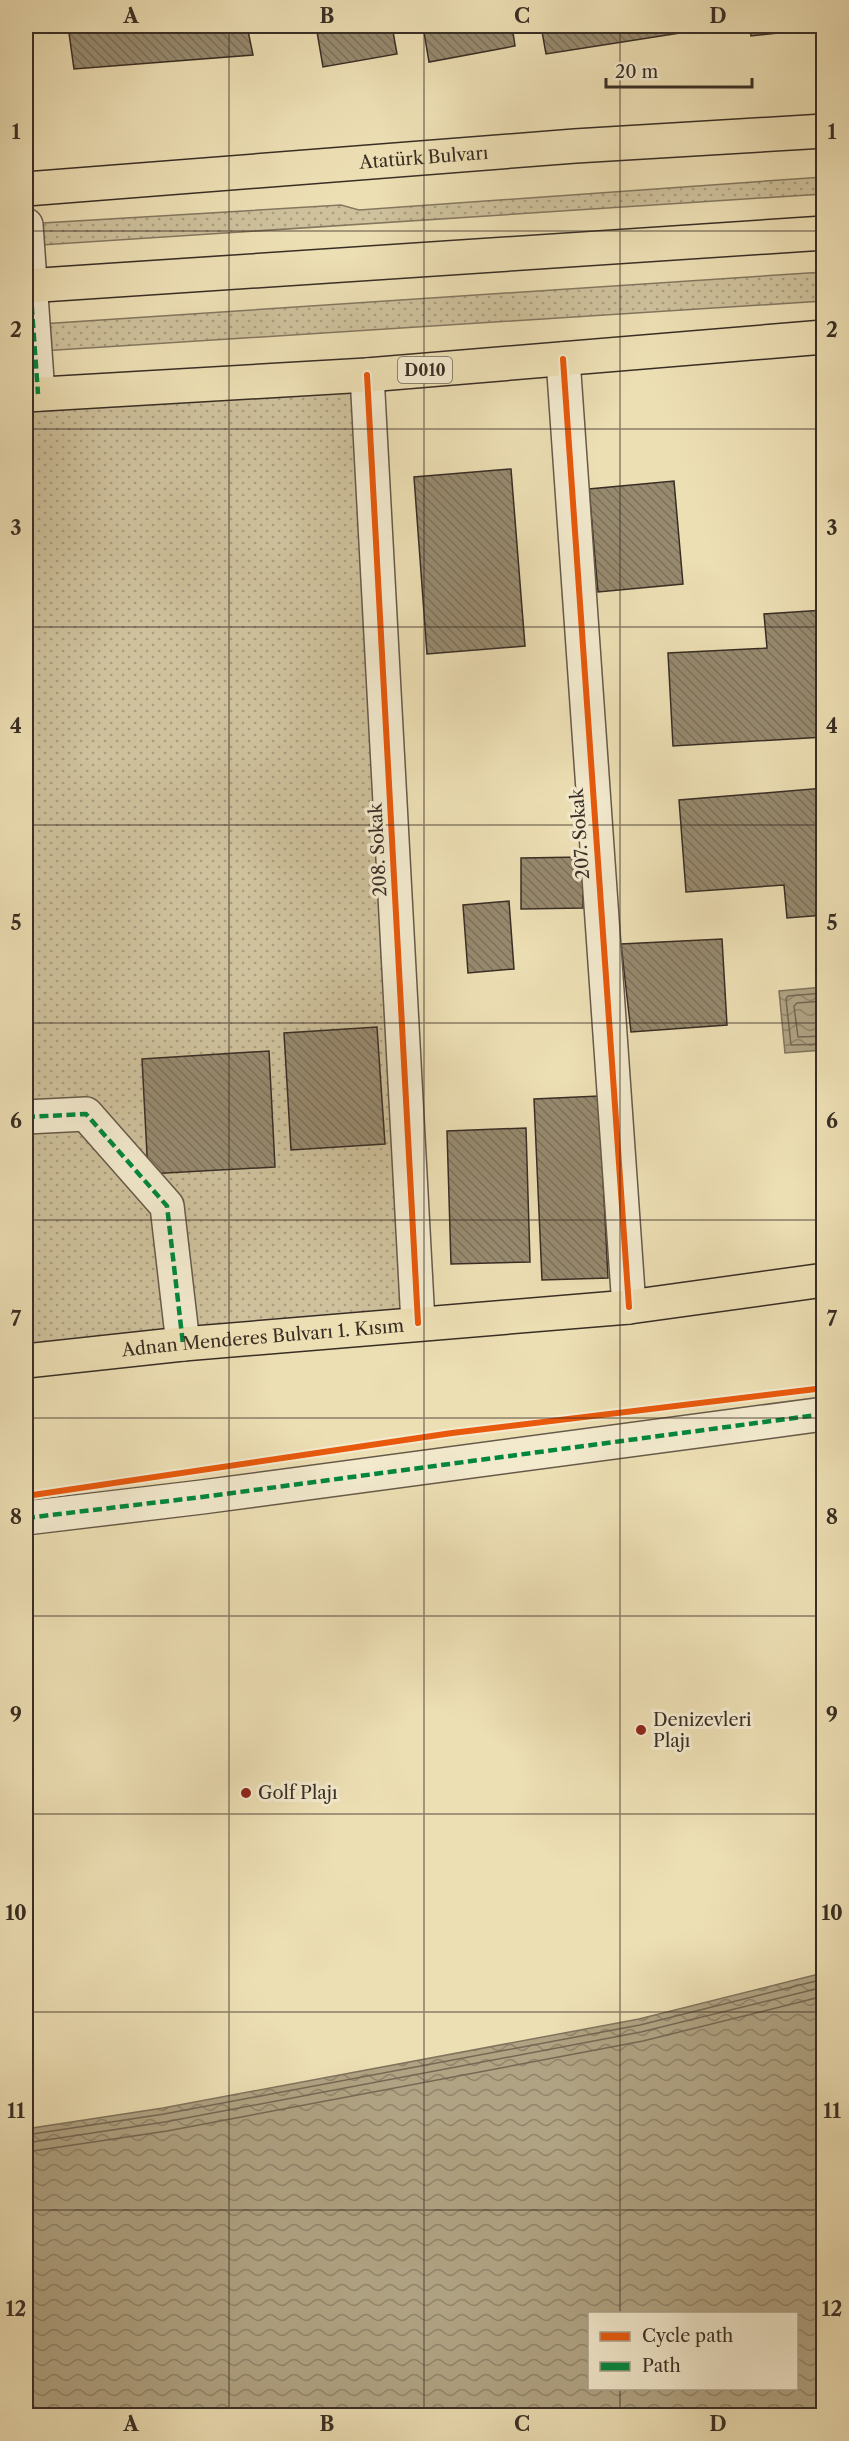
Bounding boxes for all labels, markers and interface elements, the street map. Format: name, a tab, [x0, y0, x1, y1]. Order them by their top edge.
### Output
text: A	[122, 4, 139, 28]
text: B	[320, 4, 335, 28]
text: C	[514, 4, 530, 28]
text: D	[709, 4, 727, 28]
scale bar	[606, 51, 752, 89]
text: 20 m	[615, 61, 659, 83]
text: 1	[12, 120, 21, 144]
text: 1	[828, 120, 837, 144]
street label: Atatürk Bulvarı	[357, 142, 490, 174]
text: 2	[10, 318, 22, 342]
text: 2	[826, 318, 838, 342]
road number: D010	[398, 357, 452, 383]
text: 3	[10, 516, 22, 540]
text: 3	[826, 516, 838, 540]
text: 4	[10, 714, 22, 738]
text: 4	[826, 714, 838, 738]
street label: 207. Sokak	[566, 786, 594, 880]
street label: 208. Sokak	[364, 801, 391, 897]
text: 5	[10, 911, 22, 935]
text: 5	[826, 911, 838, 935]
text: 6	[10, 1109, 22, 1133]
text: 6	[826, 1109, 838, 1133]
text: 7	[11, 1307, 22, 1331]
text: 7	[827, 1307, 838, 1331]
street label: Adnan Menderes Bulvarı 1. Kısım	[120, 1315, 405, 1362]
text: 8	[10, 1505, 22, 1529]
text: 8	[826, 1505, 838, 1529]
text: 9	[10, 1703, 22, 1727]
text: 9	[826, 1703, 838, 1727]
place label: Denizevleri Plajı	[653, 1709, 752, 1752]
marker: Denizevleri Plajı	[634, 1723, 648, 1737]
place label: Golf Plajı	[258, 1782, 338, 1804]
marker: Golf Plajı	[239, 1786, 253, 1800]
text: 10	[5, 1901, 27, 1925]
text: 10	[821, 1901, 843, 1925]
text: 11	[7, 2099, 25, 2123]
text: 11	[823, 2099, 841, 2123]
text: 12	[6, 2297, 26, 2321]
text: 12	[822, 2297, 842, 2321]
legend	[588, 2312, 798, 2390]
text: Cycle path	[642, 2325, 733, 2347]
text: Path	[642, 2355, 681, 2377]
text: A	[122, 2412, 139, 2436]
text: B	[320, 2412, 335, 2436]
text: C	[514, 2412, 530, 2436]
text: D	[709, 2412, 727, 2436]

